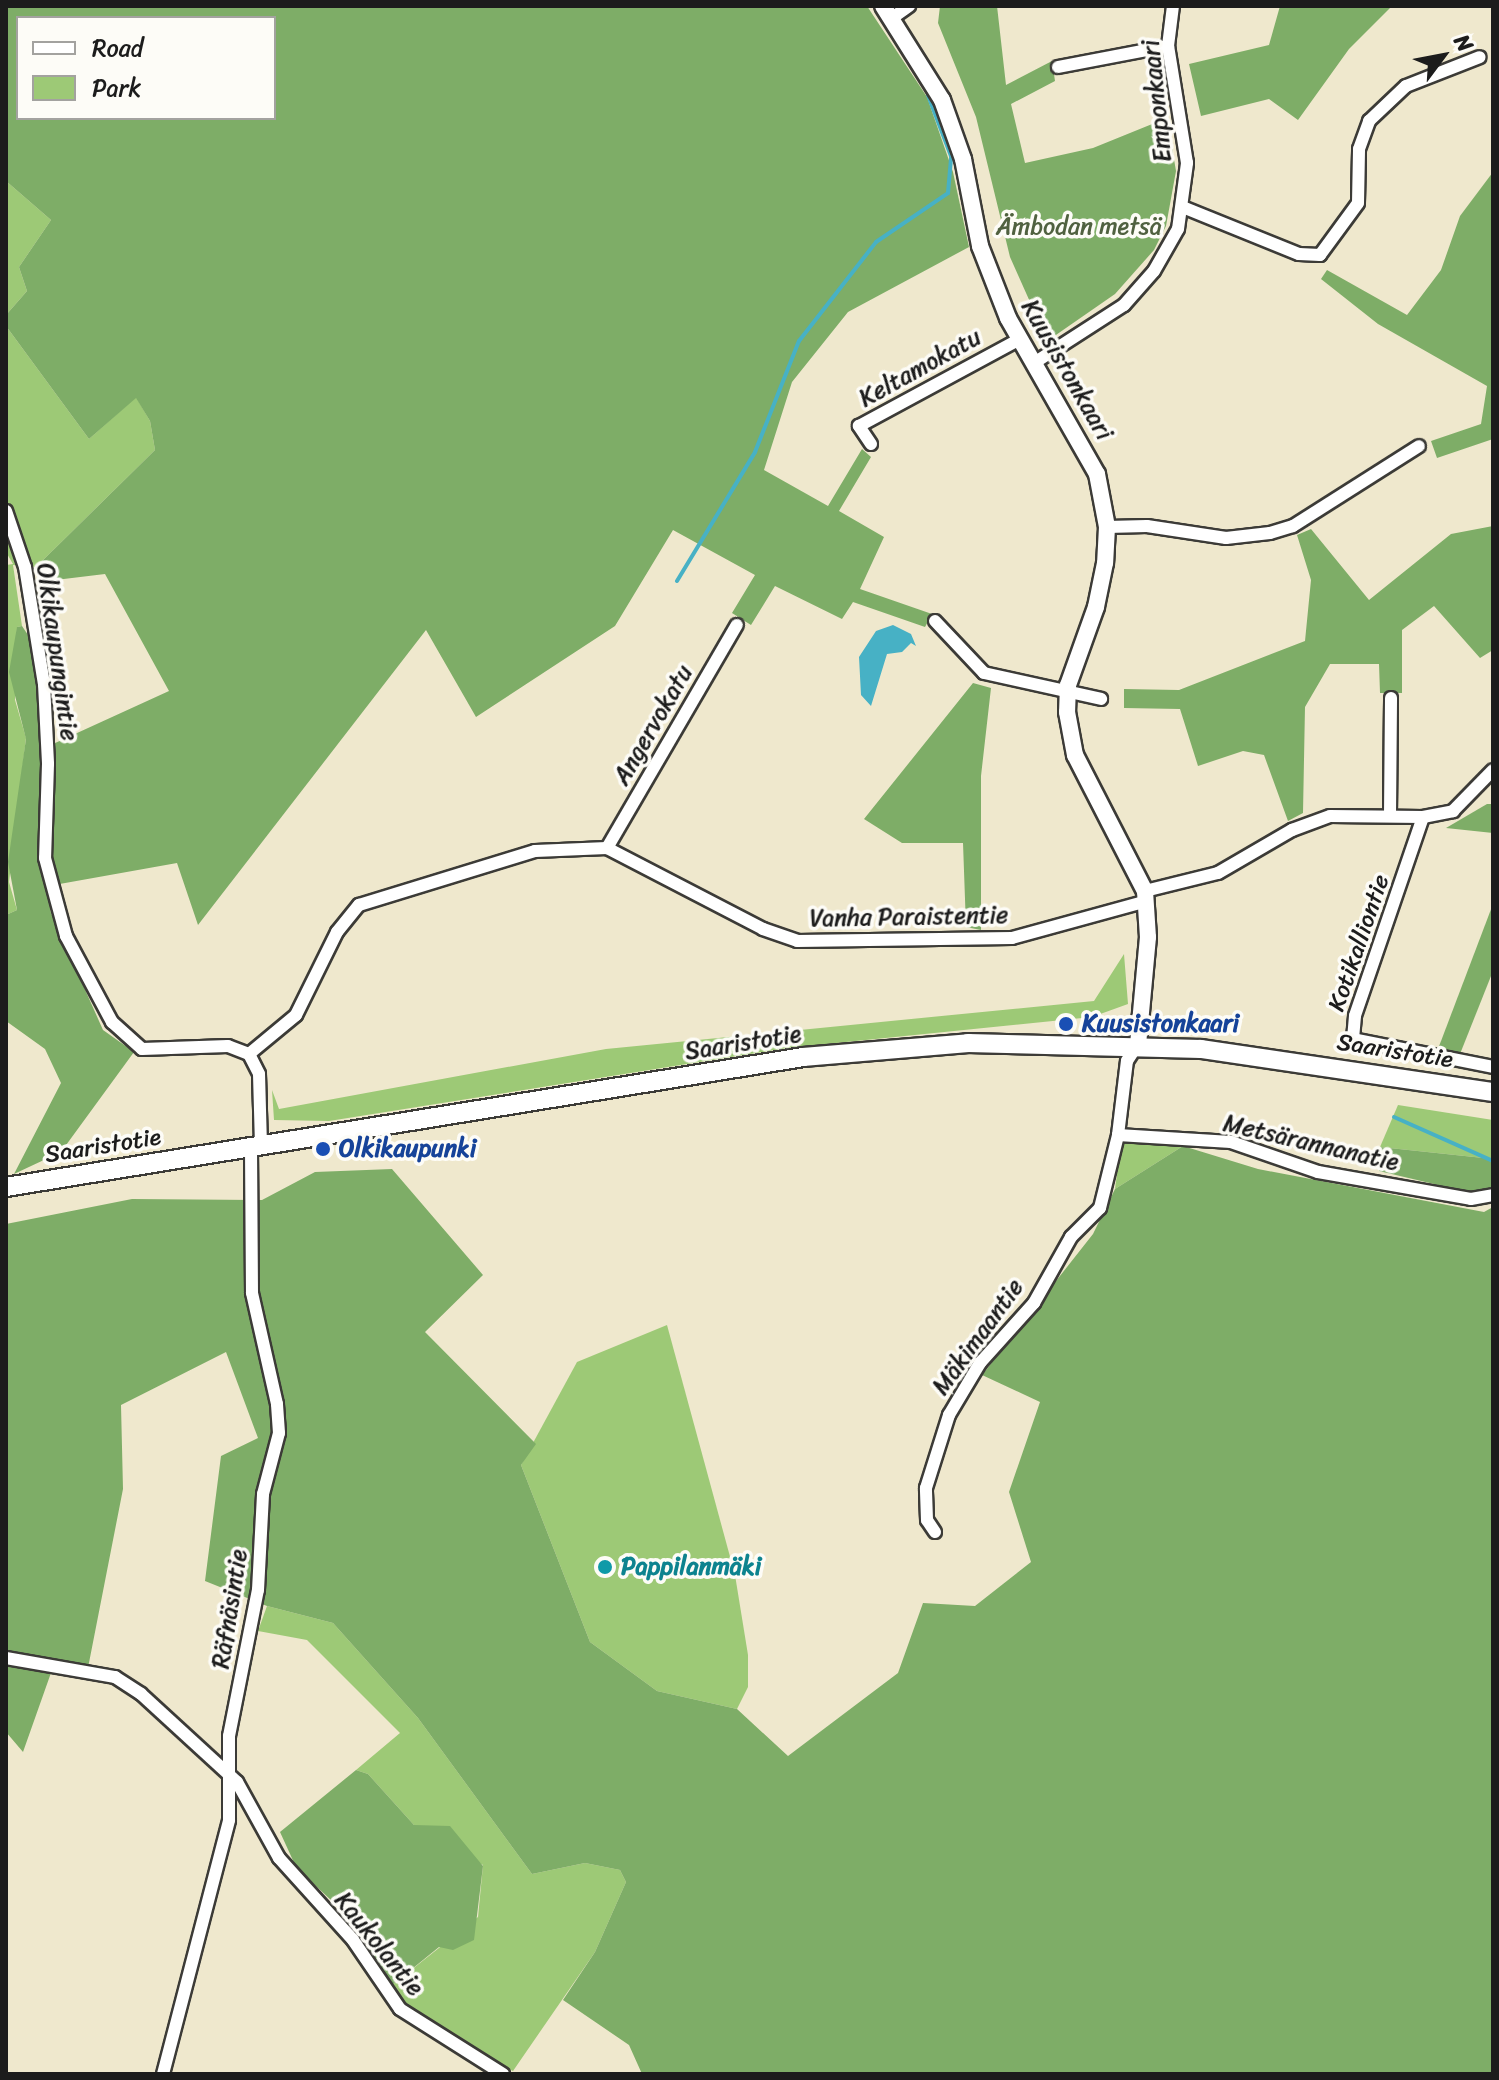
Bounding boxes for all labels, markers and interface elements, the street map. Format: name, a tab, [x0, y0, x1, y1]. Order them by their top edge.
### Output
legend	[16, 16, 276, 120]
north arrow	[1403, 16, 1483, 96]
text: N	[1443, 26, 1484, 60]
text: Road	[92, 27, 143, 69]
street label: Emponkaari	[1136, 38, 1178, 164]
text: Park	[92, 67, 141, 109]
park label: Ämbodan metsä	[996, 213, 1162, 241]
street label: Kuusistonkaari	[1015, 295, 1119, 445]
street label: Keltamokatu	[854, 323, 986, 413]
street label: Olkikaupungintie	[30, 561, 84, 743]
street label: Angervokatu	[607, 660, 699, 790]
street label: Kotikalliontie	[1322, 871, 1396, 1015]
street label: Vanha Paraistentie	[810, 901, 1008, 933]
place label: Kuusistonkaari	[1082, 1010, 1239, 1038]
marker: Kuusistonkaari	[1057, 1015, 1075, 1033]
street label: Saaristotie	[683, 1020, 803, 1066]
street label: Saaristotie	[1335, 1028, 1455, 1074]
street label: Metsärannanatie	[1221, 1109, 1401, 1177]
street label: Saaristotie	[43, 1123, 163, 1169]
place label: Olkikaupunki	[339, 1135, 476, 1163]
marker: Olkikaupunki	[314, 1140, 332, 1158]
street label: Mäkimaantie	[926, 1274, 1030, 1400]
street label: Räfnäsintie	[206, 1547, 254, 1671]
place label: Pappilanmäki	[621, 1553, 761, 1581]
marker: Pappilanmäki	[596, 1558, 614, 1576]
street label: Kaukolantie	[329, 1886, 429, 2002]

